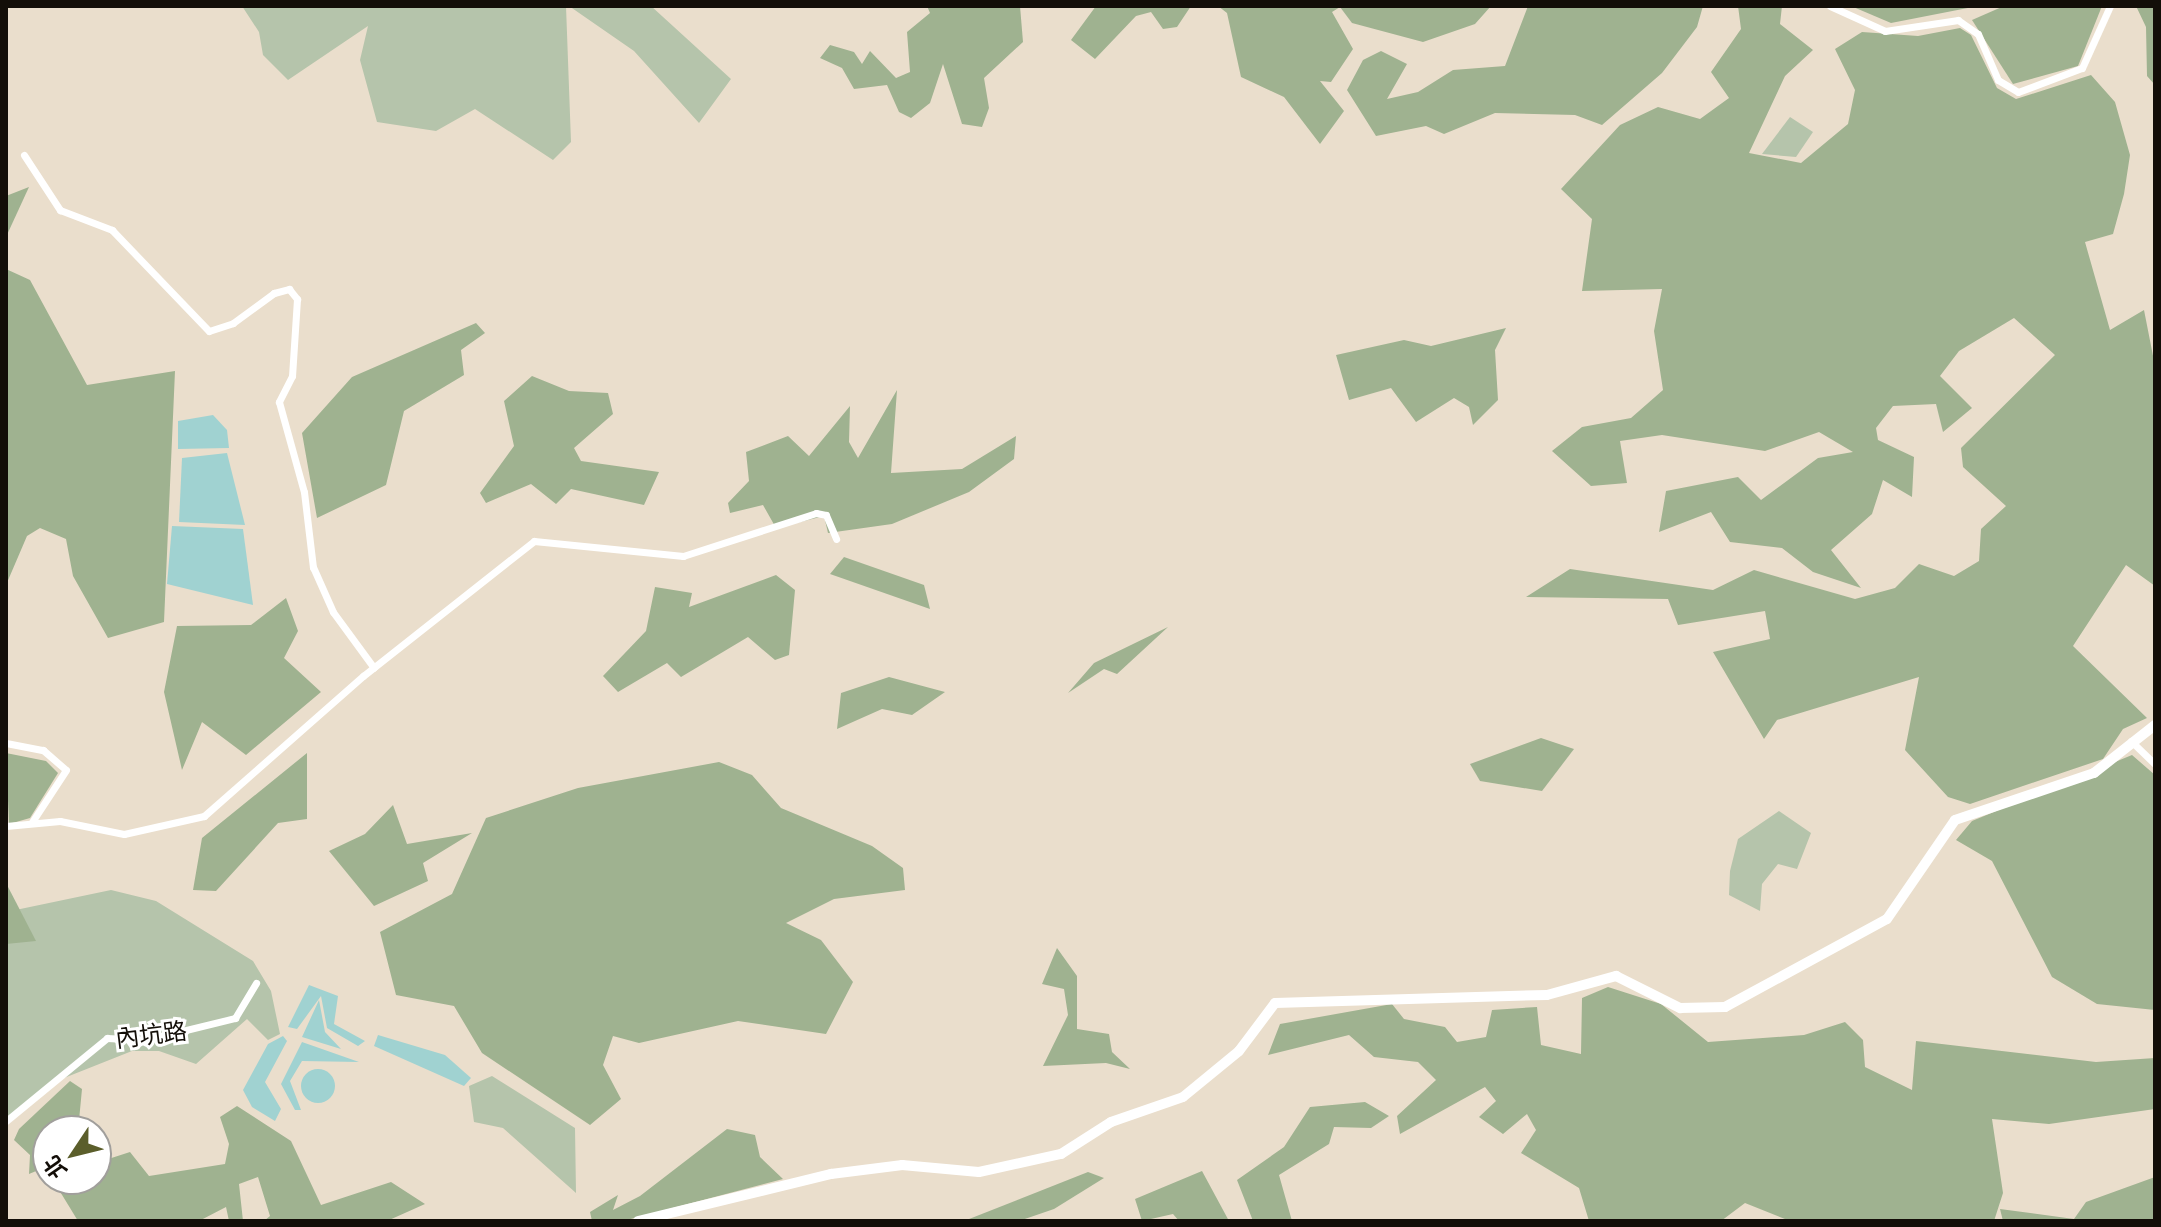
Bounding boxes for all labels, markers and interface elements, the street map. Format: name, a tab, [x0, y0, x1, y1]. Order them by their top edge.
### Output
street label: 內坑路	[114, 1015, 188, 1053]
north arrow	[32, 1115, 112, 1195]
text: 北	[35, 1150, 73, 1185]

